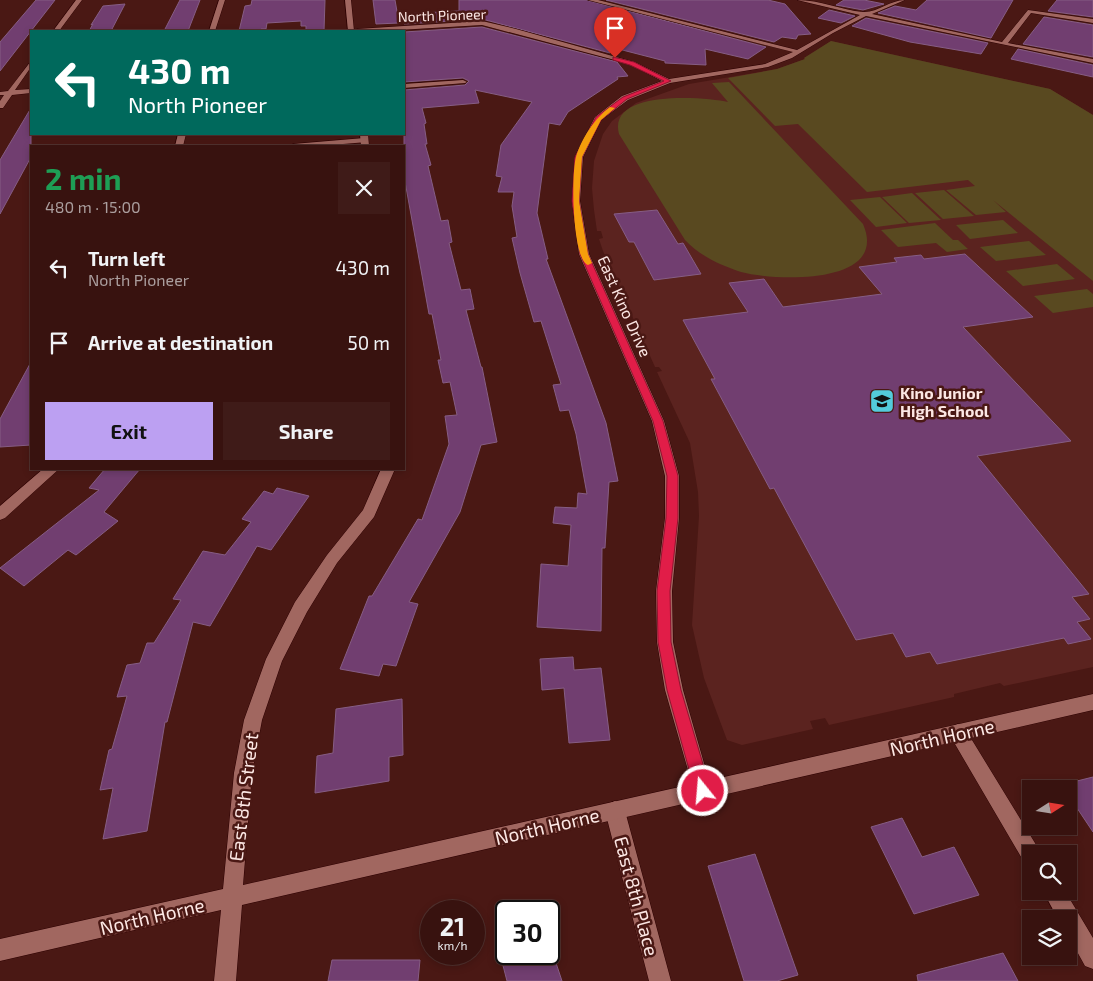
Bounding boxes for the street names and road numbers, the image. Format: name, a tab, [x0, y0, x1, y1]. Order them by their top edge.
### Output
street label: North Pioneer	[397, 5, 487, 25]
street label: East Kino Drive	[594, 252, 656, 360]
street label: North Horne	[887, 714, 997, 760]
street label: East 8th Street	[224, 732, 262, 862]
street label: North Horne	[492, 803, 602, 849]
street label: East 8th Place	[610, 834, 664, 958]
street label: North Horne	[97, 893, 207, 939]

